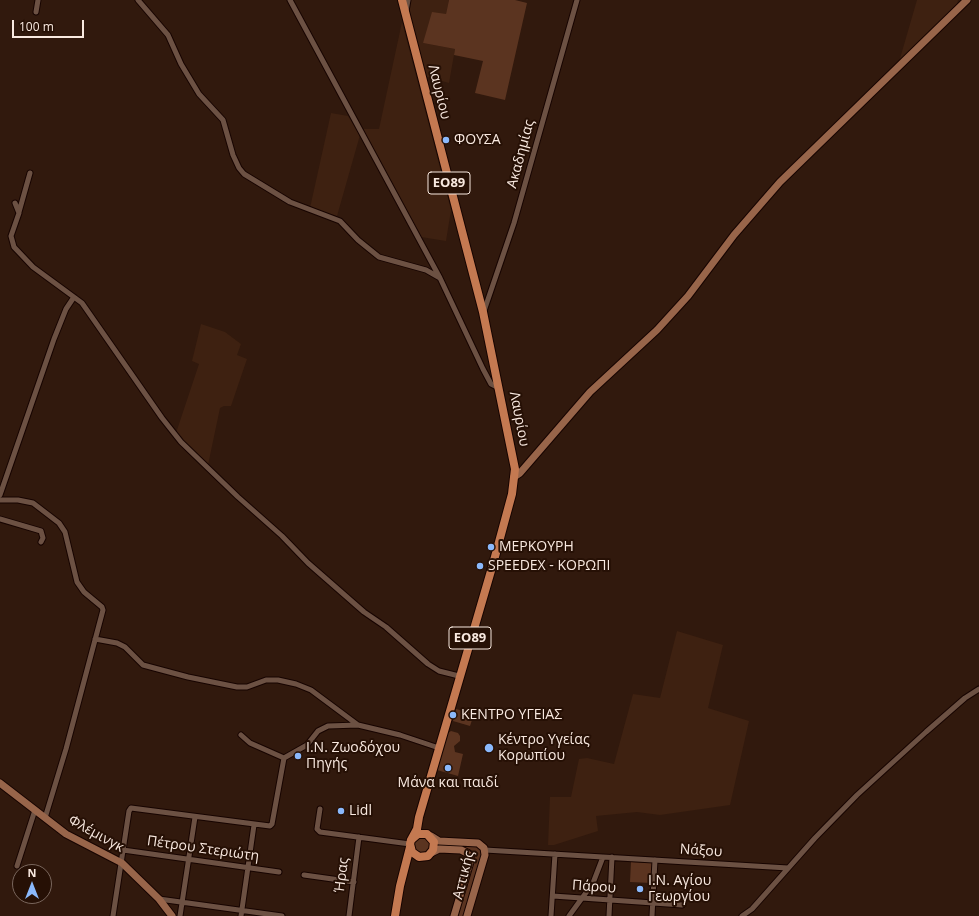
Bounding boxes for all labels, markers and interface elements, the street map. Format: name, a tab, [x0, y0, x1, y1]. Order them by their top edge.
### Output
scale bar	[14, 12, 86, 38]
text: 100 m	[19, 18, 54, 35]
street label: Λαυρίου	[424, 63, 454, 121]
street label: Ακαδημίας	[504, 118, 538, 190]
place label: ΦΟΥΣΑ	[454, 132, 501, 148]
marker: ΦΟΥΣΑ	[441, 135, 451, 145]
road number: ΕΟ89	[428, 172, 470, 194]
street label: Λαυρίου	[505, 390, 533, 448]
place label: ΜΕΡΚΟΥΡΗ	[499, 539, 574, 555]
marker: ΜΕΡΚΟΥΡΗ	[486, 542, 496, 552]
place label: SPEEDEX - ΚΟΡΩΠΙ	[488, 558, 610, 574]
marker: SPEEDEX - ΚΟΡΩΠΙ	[475, 561, 485, 571]
road number: ΕΟ89	[449, 627, 491, 649]
place label: ΚΕΝΤΡΟ ΥΓΕΙΑΣ	[461, 707, 562, 723]
marker: ΚΕΝΤΡΟ ΥΓΕΙΑΣ	[448, 710, 458, 720]
place label: Κέντρο Υγείας Κορωπίου	[498, 732, 590, 764]
place label: Ι.Ν. Ζωοδόχου Πηγής	[306, 740, 400, 772]
marker: Κέντρο Υγείας Κορωπίου	[483, 742, 495, 754]
marker: Ι.Ν. Ζωοδόχου Πηγής	[293, 751, 303, 761]
marker: Μάνα και παιδί	[443, 763, 453, 773]
place label: Μάνα και παιδί	[398, 775, 498, 791]
place label: Lidl	[349, 803, 372, 819]
marker: Lidl	[336, 806, 346, 816]
street label: Φλέμινγκ	[65, 812, 127, 856]
street label: Πέτρου Στεριώτη	[146, 833, 260, 865]
street label: Νάξου	[679, 841, 723, 861]
street label: Αττικής	[450, 849, 478, 901]
street label: Ήρας	[332, 857, 352, 893]
north arrow	[12, 864, 52, 904]
text: N	[28, 865, 36, 880]
place label: Ι.Ν. Αγίου Γεωργίου	[648, 873, 711, 906]
street label: Πάρου	[571, 877, 617, 897]
marker: Ι.Ν. Αγίου Γεωργίου	[635, 884, 645, 894]

